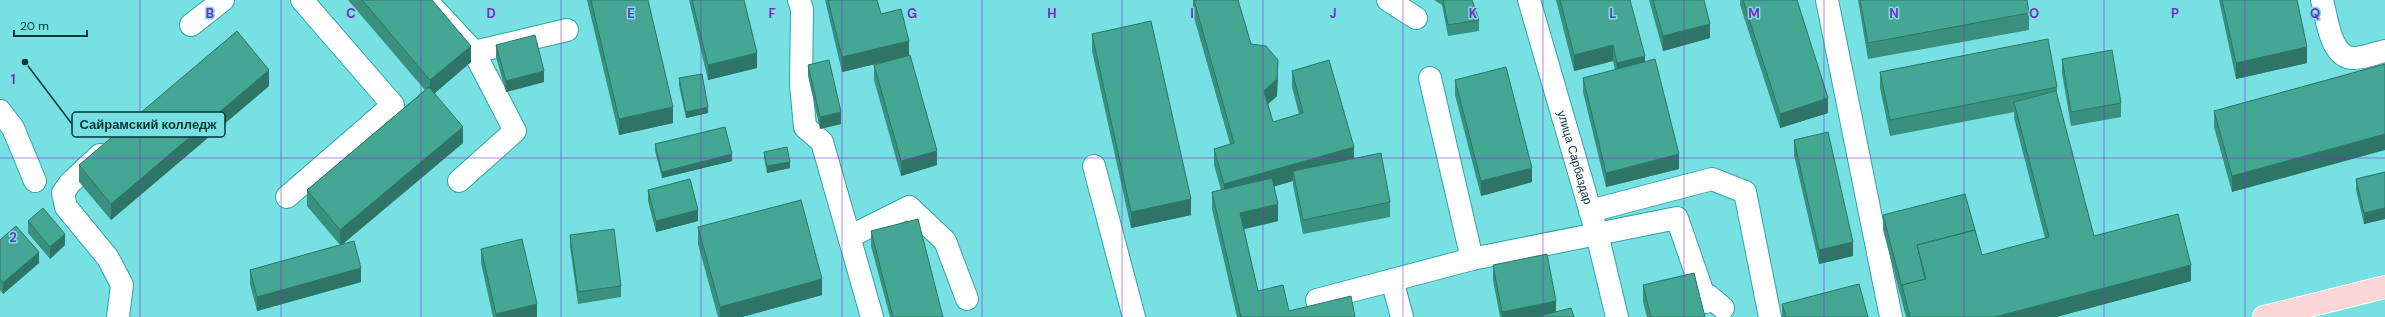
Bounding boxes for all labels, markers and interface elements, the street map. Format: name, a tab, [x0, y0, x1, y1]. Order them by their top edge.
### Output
text: B	[206, 5, 214, 22]
text: C	[346, 5, 356, 22]
text: D	[486, 5, 496, 22]
text: E	[627, 5, 635, 22]
text: F	[768, 5, 776, 22]
text: G	[907, 5, 917, 22]
text: H	[1047, 5, 1057, 22]
text: I	[1190, 5, 1194, 22]
text: J	[1329, 5, 1337, 22]
text: K	[1469, 5, 1478, 22]
text: L	[1609, 5, 1617, 22]
text: M	[1748, 5, 1760, 22]
text: N	[1889, 5, 1899, 22]
text: O	[2029, 5, 2039, 22]
text: P	[2171, 5, 2179, 22]
text: Q	[2310, 5, 2320, 22]
scale bar	[14, 12, 87, 38]
text: 20 m	[20, 18, 49, 34]
text: 1	[11, 71, 15, 88]
street label: улица Сарбаздар	[1554, 109, 1596, 207]
callout: Сайрамский колледж	[72, 112, 225, 137]
text: Сайрамский колледж	[79, 116, 217, 133]
text: 2	[9, 229, 17, 246]

